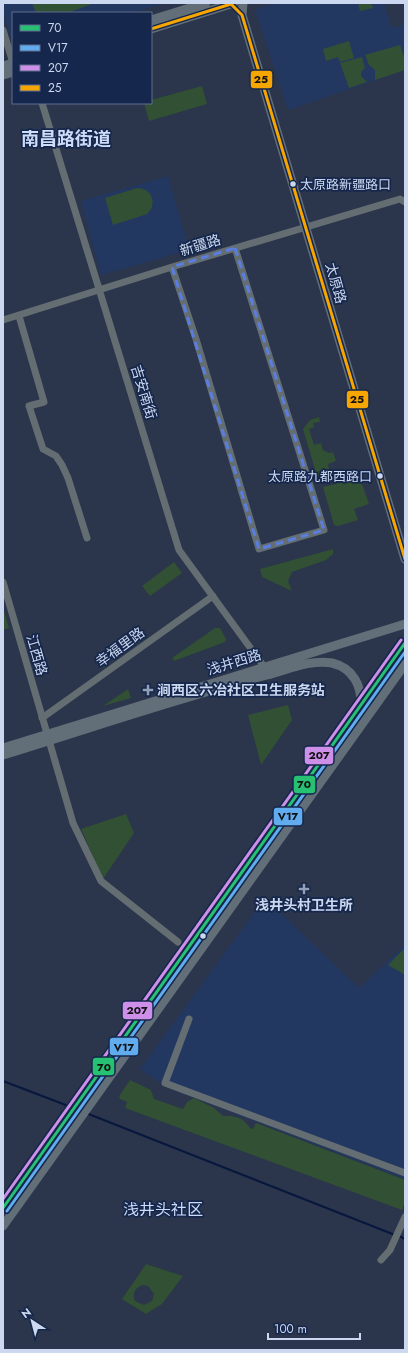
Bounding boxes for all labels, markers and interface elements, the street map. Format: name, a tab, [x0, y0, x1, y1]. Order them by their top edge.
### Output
legend	[12, 12, 152, 104]
text: 70	[48, 19, 62, 37]
text: V17	[48, 39, 68, 57]
text: 207	[48, 59, 69, 77]
line badge: 25	[250, 70, 273, 89]
text: 25	[254, 71, 268, 87]
text: 25	[48, 79, 62, 97]
district label: 南昌路街道	[21, 126, 111, 152]
place label: 太原路新疆路口	[300, 175, 391, 194]
marker: 太原路新疆路口	[288, 179, 298, 189]
street label: 新疆路	[177, 229, 223, 261]
street label: 太原路	[321, 260, 351, 306]
street label: 吉安南街	[126, 362, 162, 422]
line badge: 25	[346, 390, 369, 409]
text: 25	[350, 391, 364, 407]
place label: 太原路九都西路口	[268, 467, 372, 486]
marker: 太原路九都西路口	[375, 471, 385, 481]
street label: 幸福里路	[91, 622, 149, 672]
street label: 江西路	[22, 632, 52, 678]
street label: 浅井西路	[204, 644, 264, 680]
place label: 涧西区六冶社区卫生服务站	[157, 680, 325, 700]
marker: 涧西区六冶社区卫生服务站	[142, 684, 154, 696]
line badge: 207	[304, 746, 334, 765]
text: 207	[308, 747, 330, 763]
line badge: 70	[293, 775, 316, 794]
text: 70	[297, 776, 311, 792]
line badge: V17	[273, 807, 303, 826]
text: V17	[277, 808, 299, 824]
marker: 浅井头村卫生所	[298, 883, 310, 895]
place label: 浅井头村卫生所	[255, 895, 353, 915]
unlabelled marker	[198, 931, 208, 941]
line badge: 207	[122, 1001, 153, 1020]
text: 207	[126, 1002, 148, 1018]
line badge: V17	[109, 1037, 139, 1056]
text: V17	[113, 1039, 135, 1055]
line badge: 70	[92, 1057, 115, 1076]
text: 70	[97, 1059, 111, 1075]
district label: 浅井头社区	[123, 1198, 203, 1221]
north arrow	[12, 1301, 52, 1341]
text: N	[18, 1304, 34, 1322]
scale bar	[268, 1315, 360, 1341]
text: 100 m	[274, 1320, 307, 1338]

